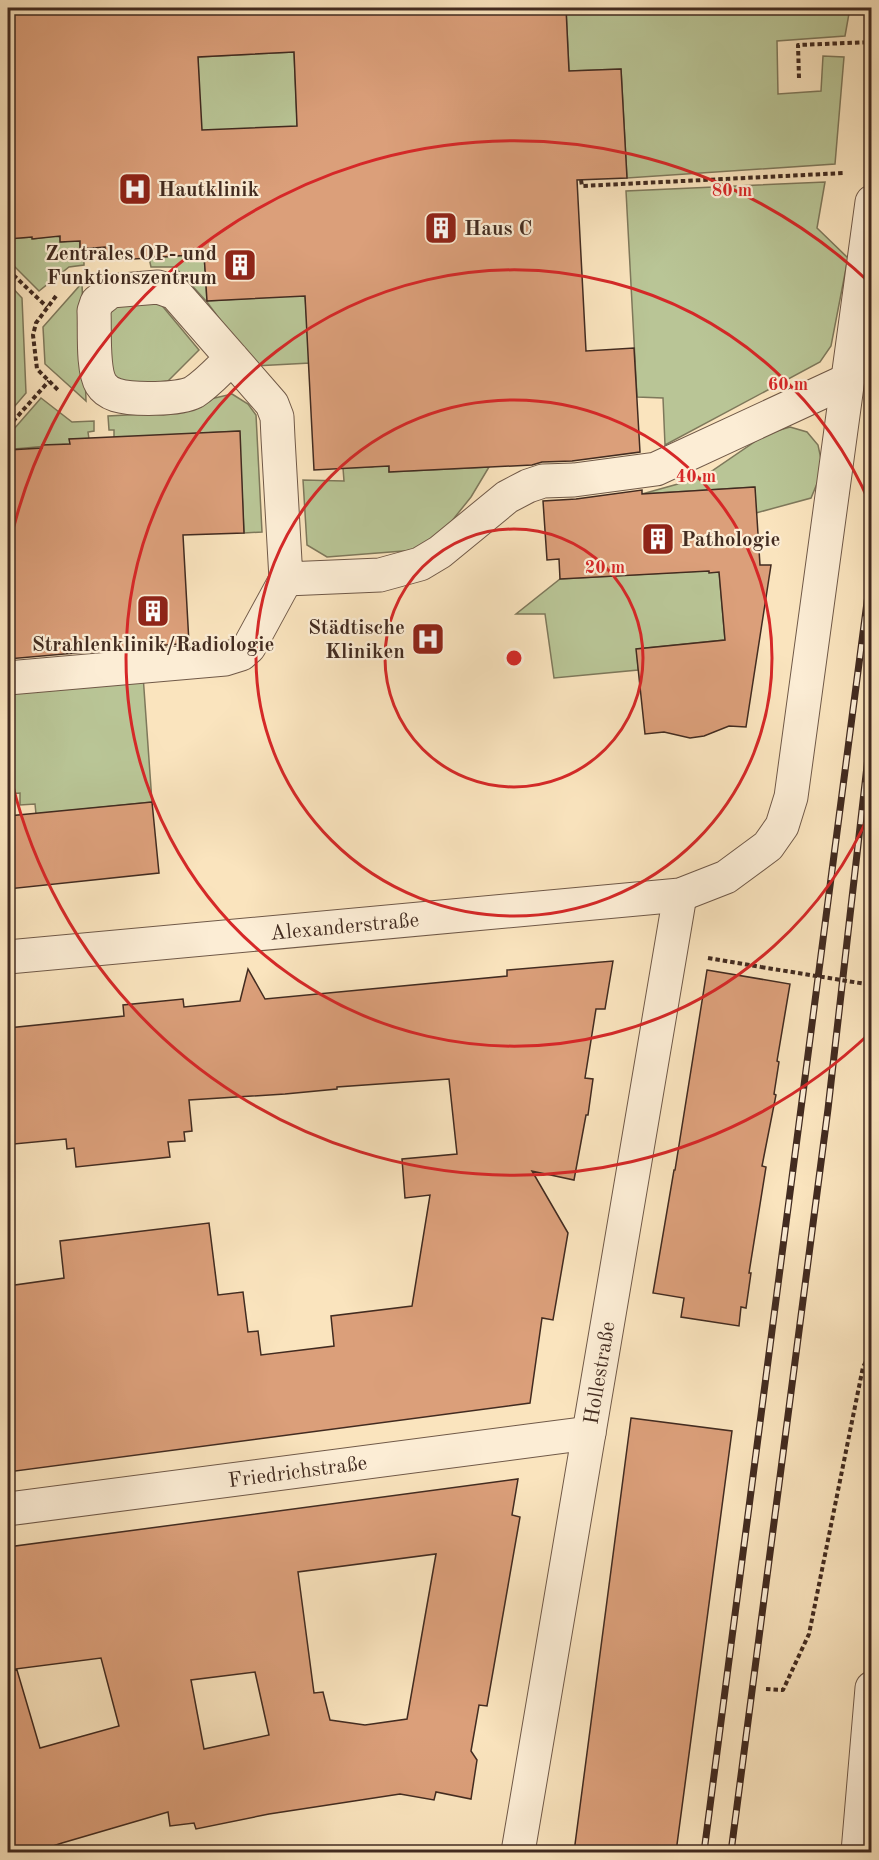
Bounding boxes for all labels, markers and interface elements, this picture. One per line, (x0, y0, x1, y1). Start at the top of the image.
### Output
hospital icon: Hautklinik (117, 171, 153, 207)
place label: Hautklinik (158, 180, 260, 201)
text: 80 m (712, 182, 752, 200)
building icon: Haus C (423, 210, 459, 246)
place label: Haus C (464, 219, 532, 240)
place label: Zentrales OP- und Funktionszentrum (45, 244, 217, 289)
building icon: Zentrales OP- und Funktionszentrum (222, 247, 258, 283)
text: 60 m (768, 376, 808, 394)
text: 40 m (676, 468, 716, 486)
building icon: Pathologie (640, 521, 676, 557)
place label: Pathologie (681, 530, 780, 551)
text: 20 m (585, 559, 625, 577)
building icon: Strahlenklinik/Radiologie (135, 593, 171, 629)
place label: Städtische Kliniken (308, 618, 405, 663)
hospital icon: Städtische Kliniken (410, 621, 446, 657)
place label: Strahlenklinik/Radiologie (32, 635, 274, 656)
centre of rings (504, 648, 524, 668)
street label: Alexanderstraße (269, 910, 420, 945)
street label: Hollestraße (582, 1320, 620, 1426)
street label: Friedrichstraße (227, 1453, 369, 1492)

